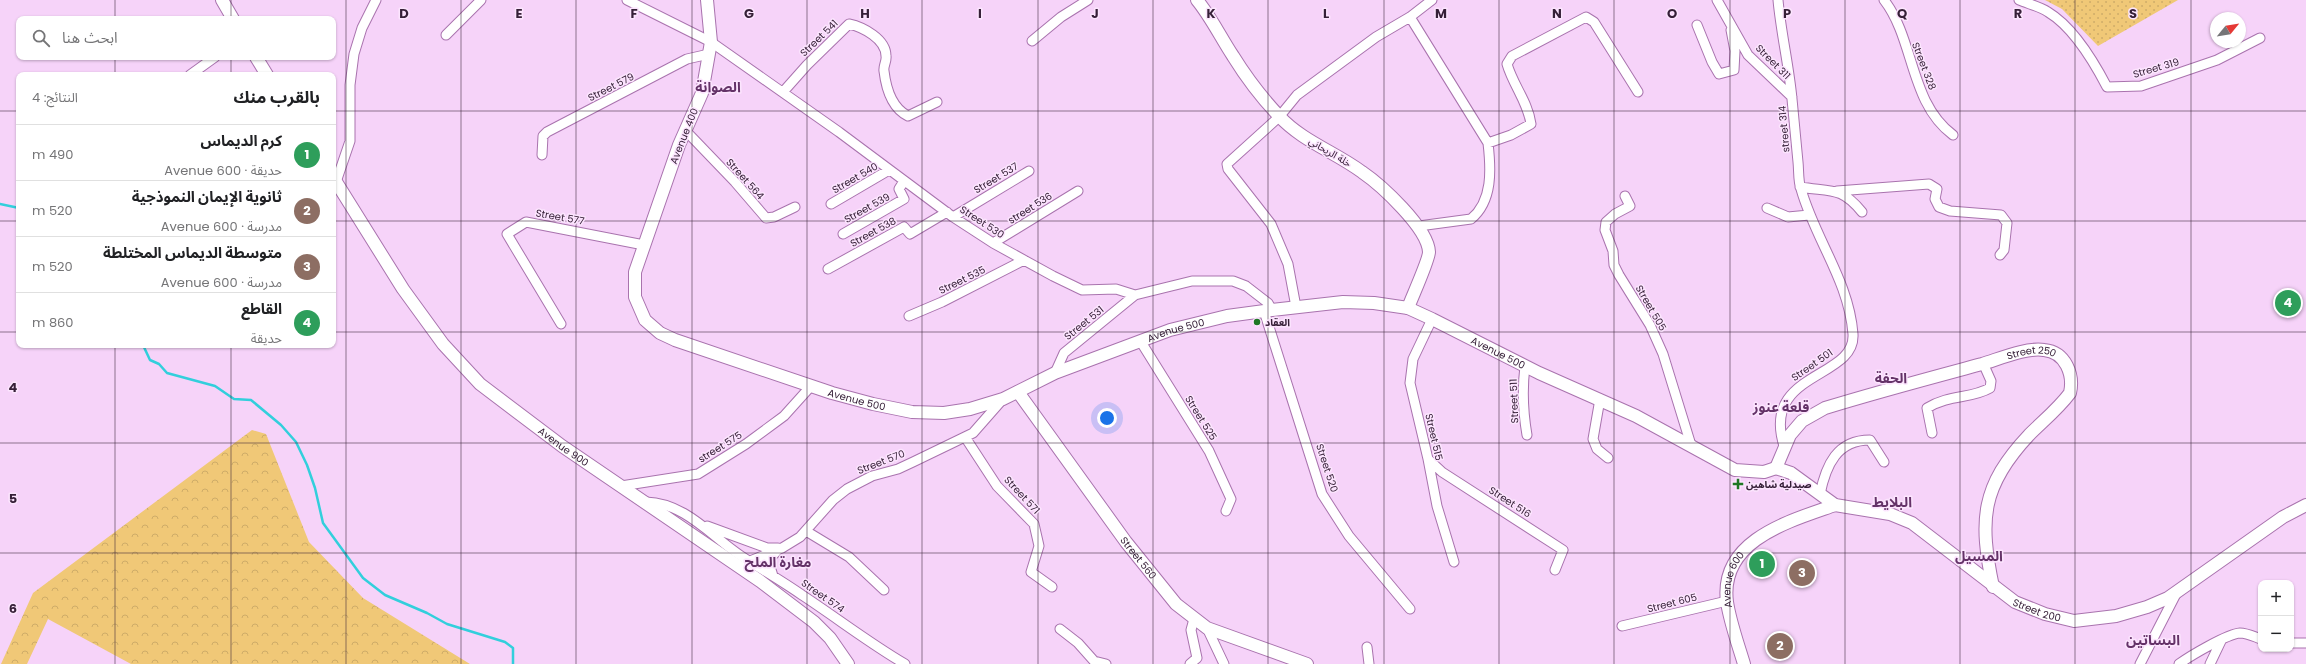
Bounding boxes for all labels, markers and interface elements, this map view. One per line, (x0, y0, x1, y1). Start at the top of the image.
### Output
text: D (399, 4, 409, 23)
text: E (515, 4, 523, 23)
text: F (630, 4, 638, 23)
text: G (744, 4, 754, 23)
text: H (860, 4, 870, 23)
text: I (978, 4, 982, 23)
text: J (1091, 4, 1099, 23)
text: K (1206, 4, 1216, 23)
text: L (1323, 4, 1329, 23)
text: M (1435, 4, 1447, 23)
text: N (1552, 4, 1562, 23)
text: O (1667, 4, 1677, 23)
text: P (1783, 4, 1791, 23)
text: Q (1897, 4, 1907, 23)
text: R (2014, 4, 2022, 23)
text: S (2129, 4, 2137, 23)
north arrow (2210, 12, 2246, 48)
search box (16, 16, 336, 60)
street label: Street 541 (797, 16, 841, 60)
icon: search (30, 27, 52, 49)
text: ابحث هنا (62, 27, 118, 48)
street label: Street 328 (1908, 40, 1940, 92)
street label: Street 311 (1752, 41, 1794, 83)
street label: Street 319 (2131, 54, 2181, 82)
street label: Street 579 (585, 69, 637, 105)
district label: الصوانة (695, 77, 741, 97)
text: بالقرب منك (234, 85, 320, 109)
text: النتائج: 4 (32, 88, 78, 107)
street label: street 314 (1774, 105, 1794, 153)
street label: Avenue 400 (666, 106, 702, 166)
text: كرم الديماس (200, 130, 282, 151)
street label: خلة الريحاني (1306, 133, 1354, 171)
text: 490 m (32, 145, 73, 164)
text: 1 (305, 145, 309, 164)
street label: Street 564 (722, 155, 768, 203)
street label: Street 540 (829, 159, 881, 197)
street label: Street 537 (971, 159, 1022, 197)
text: حديقة · Avenue 600 (164, 161, 282, 180)
text: ثانوية الإيمان النموذجية (132, 186, 282, 207)
street label: street 536 (1005, 188, 1055, 228)
street label: Street 539 (841, 189, 893, 227)
text: 520 m (32, 201, 73, 220)
text: 2 (303, 201, 311, 220)
street label: Street 530 (957, 202, 1007, 242)
street label: Street 577 (534, 205, 586, 229)
street label: Street 538 (847, 213, 899, 251)
text: مدرسة · Avenue 600 (161, 217, 282, 236)
text: متوسطة الديماس المختلطة (103, 242, 282, 263)
text: 520 m (32, 257, 73, 276)
text: 3 (303, 257, 311, 276)
street label: Street 535 (936, 262, 988, 298)
text: مدرسة · Avenue 600 (161, 273, 282, 292)
street label: Street 505 (1632, 282, 1670, 334)
pin: 4 (2275, 288, 2301, 318)
text: القاطع (241, 298, 282, 319)
street label: Street 531 (1061, 302, 1107, 344)
text: 860 m (32, 313, 74, 332)
text: 4 (303, 313, 311, 332)
street label: Avenue 500 (1145, 314, 1206, 345)
place label: العقاد (1265, 315, 1290, 330)
marker: العقاد (1252, 317, 1262, 327)
text: حديقة (251, 329, 282, 348)
street label: Avenue 500 (1469, 332, 1528, 372)
street label: Street 250 (2005, 342, 2059, 363)
street label: Street 501 (1788, 345, 1836, 385)
district label: الحفة (1875, 368, 1907, 388)
text: 4 (9, 378, 18, 397)
street label: Street 511 (1506, 378, 1522, 424)
street label: Avenue 500 (826, 385, 887, 414)
street label: Street 525 (1181, 393, 1221, 443)
district label: قلعة عنوز (1752, 397, 1809, 417)
your location (1097, 408, 1117, 428)
street label: Street 515 (1421, 412, 1447, 462)
street label: Avenue 900 (535, 423, 592, 470)
street label: street 575 (695, 428, 745, 466)
street label: Street 520 (1312, 442, 1342, 494)
street label: Street 570 (855, 446, 907, 478)
street label: Street 571 (1001, 473, 1043, 517)
place label: صيدلية شاهين (1746, 477, 1812, 492)
marker: صيدلية شاهين (1733, 479, 1743, 489)
street label: Street 516 (1486, 483, 1534, 521)
text: 5 (9, 489, 17, 508)
district label: البلايط (1872, 492, 1912, 512)
street label: Street 560 (1117, 533, 1160, 582)
district label: المسيل (1955, 546, 2003, 566)
street label: Avenue 600 (1719, 548, 1747, 609)
pin: 1 (1749, 549, 1775, 579)
district label: مغارة الملح (745, 552, 811, 572)
pin: 3 (1789, 558, 1815, 588)
street label: Street 574 (798, 576, 848, 616)
map controls (2258, 580, 2294, 652)
button: + (2258, 580, 2294, 616)
street label: Street 605 (1646, 590, 1698, 616)
street label: Street 200 (2011, 594, 2063, 625)
text: 6 (9, 599, 17, 618)
button: − (2258, 616, 2294, 652)
district label: البساتين (2126, 630, 2180, 650)
pin: 2 (1767, 631, 1793, 661)

